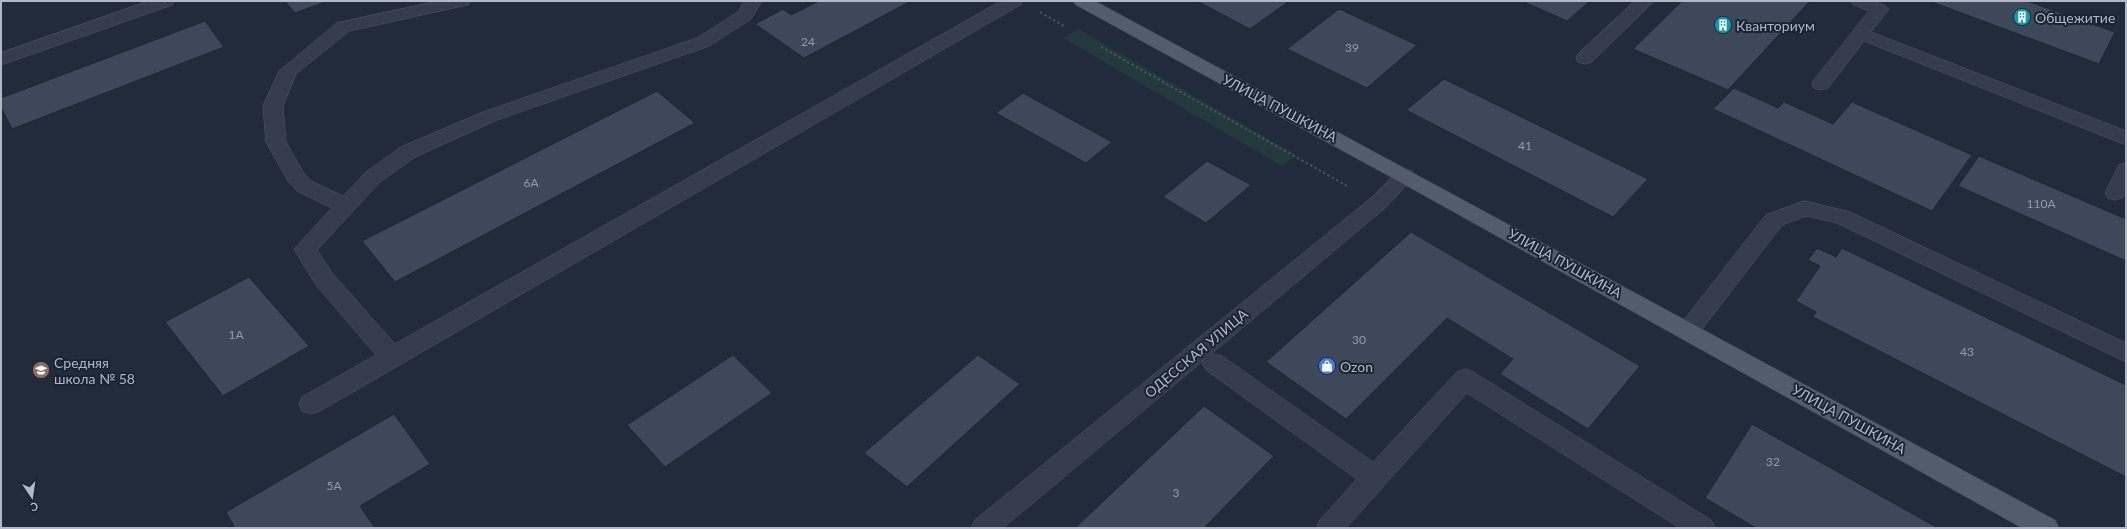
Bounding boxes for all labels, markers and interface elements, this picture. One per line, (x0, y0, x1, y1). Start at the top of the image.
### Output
building icon: Общежитие (2012, 7, 2032, 27)
place label: Общежитие (2035, 9, 2115, 26)
building icon: Кванториум (1713, 15, 1733, 35)
place label: Кванториум (1736, 17, 1815, 34)
house number: 24 (801, 34, 815, 49)
house number: 39 (1345, 40, 1359, 55)
street label: УЛИЦА ПУШКИНА (1220, 71, 1341, 146)
house number: 41 (1518, 138, 1532, 153)
house number: 6А (523, 175, 539, 190)
house number: 110А (2027, 196, 2056, 211)
street label: УЛИЦА ПУШКИНА (1505, 225, 1625, 302)
street label: ОДЕССКАЯ УЛИЦА (1141, 305, 1251, 401)
house number: 1А (228, 327, 244, 342)
house number: 30 (1352, 332, 1366, 347)
house number: 43 (1960, 344, 1974, 359)
place label: Средняя школа № 58 (54, 354, 135, 387)
shop icon: Ozon (1317, 356, 1337, 376)
place label: Ozon (1340, 358, 1373, 375)
school or university icon: Средняя школа № 58 (31, 360, 51, 380)
street label: УЛИЦА ПУШКИНА (1789, 381, 1909, 458)
house number: 32 (1766, 454, 1780, 469)
north arrow (12, 477, 52, 517)
house number: 5А (326, 478, 342, 493)
house number: 3 (1173, 485, 1180, 500)
text: С (29, 500, 39, 515)

